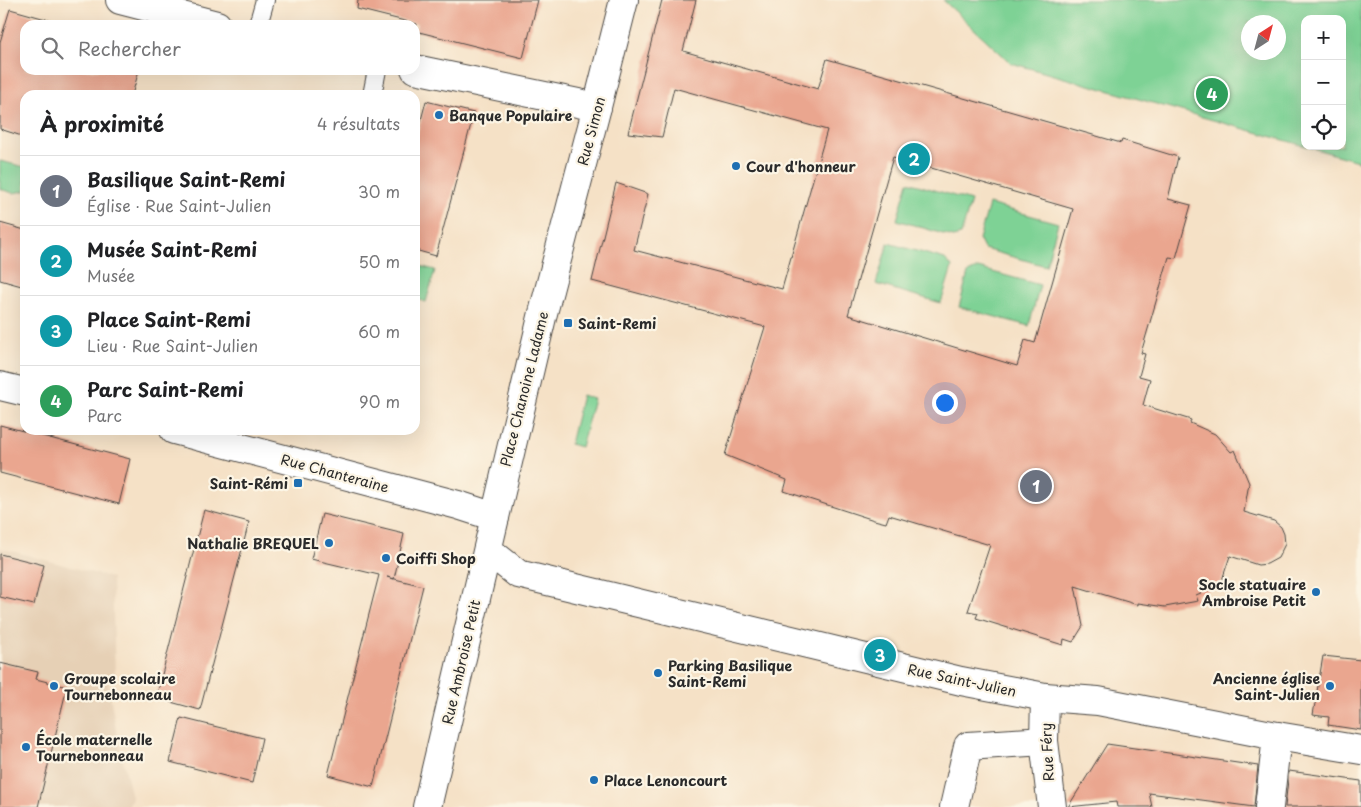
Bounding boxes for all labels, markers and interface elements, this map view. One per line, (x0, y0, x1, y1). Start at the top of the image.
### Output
north arrow (1241, 15, 1286, 60)
map controls (1301, 15, 1346, 150)
button: + (1301, 15, 1346, 60)
search box (20, 20, 420, 75)
icon: search (38, 34, 66, 62)
text: Rechercher (78, 34, 181, 62)
button: − (1301, 60, 1346, 105)
pin: 4 (1196, 75, 1228, 113)
street label: Rue Simon (572, 94, 610, 168)
place label: Banque Populaire (449, 105, 573, 126)
button: locate (1301, 105, 1346, 150)
text: À proximité (40, 107, 164, 139)
marker: Banque Populaire (433, 109, 445, 121)
text: 4 résultats (317, 111, 400, 135)
pin: 2 (898, 140, 930, 178)
place label: Cour d'honneur (746, 156, 856, 177)
marker: Cour d'honneur (730, 160, 742, 172)
text: Basilique Saint-Remi (87, 165, 285, 193)
text: 1 (52, 179, 60, 203)
text: 30 m (358, 179, 400, 203)
text: Église · Rue Saint-Julien (87, 193, 271, 217)
text: Musée Saint-Remi (87, 235, 257, 263)
text: 2 (50, 249, 62, 273)
text: 50 m (359, 249, 400, 273)
text: Musée (87, 263, 135, 287)
text: Place Saint-Remi (87, 305, 251, 333)
street label: Place Chanoine Ladame (495, 309, 553, 469)
place label: Saint-Remi (578, 313, 656, 334)
marker: Saint-Remi (562, 317, 574, 329)
text: 3 (51, 319, 61, 343)
text: 60 m (358, 319, 400, 343)
text: Lieu · Rue Saint-Julien (87, 333, 258, 357)
text: Parc Saint-Remi (87, 375, 244, 403)
text: 4 (51, 389, 61, 413)
text: 90 m (359, 389, 400, 413)
your location (932, 390, 958, 416)
text: Parc (87, 403, 122, 427)
street label: Rue Chanteraine (279, 448, 392, 498)
pin: 1 (1020, 467, 1052, 505)
place label: Saint-Rémi (210, 473, 288, 494)
marker: Saint-Rémi (292, 477, 304, 489)
place label: Nathalie BREQUEL (187, 533, 319, 554)
marker: Nathalie BREQUEL (323, 537, 335, 549)
place label: Coiffi Shop (396, 548, 476, 569)
marker: Coiffi Shop (380, 552, 392, 564)
place label: Socle statuaire Ambroise Petit (1199, 574, 1306, 611)
marker: Socle statuaire Ambroise Petit (1310, 586, 1322, 598)
street label: Rue Ambroise Petit (436, 597, 486, 726)
pin: 3 (864, 636, 896, 674)
place label: Parking Basilique Saint-Remi (668, 655, 793, 692)
street label: Rue Saint-Julien (906, 658, 1018, 702)
marker: Parking Basilique Saint-Remi (652, 667, 664, 679)
place label: Groupe scolaire Tournebonneau (64, 668, 176, 705)
place label: Ancienne église Saint-Julien (1213, 668, 1320, 705)
marker: Groupe scolaire Tournebonneau (48, 680, 60, 692)
marker: Ancienne église Saint-Julien (1324, 680, 1336, 692)
street label: Rue Féry (1035, 722, 1059, 782)
place label: École maternelle Tournebonneau (36, 729, 153, 766)
marker: École maternelle Tournebonneau (20, 741, 32, 753)
place label: Place Lenoncourt (604, 770, 728, 791)
marker: Place Lenoncourt (588, 774, 600, 786)

